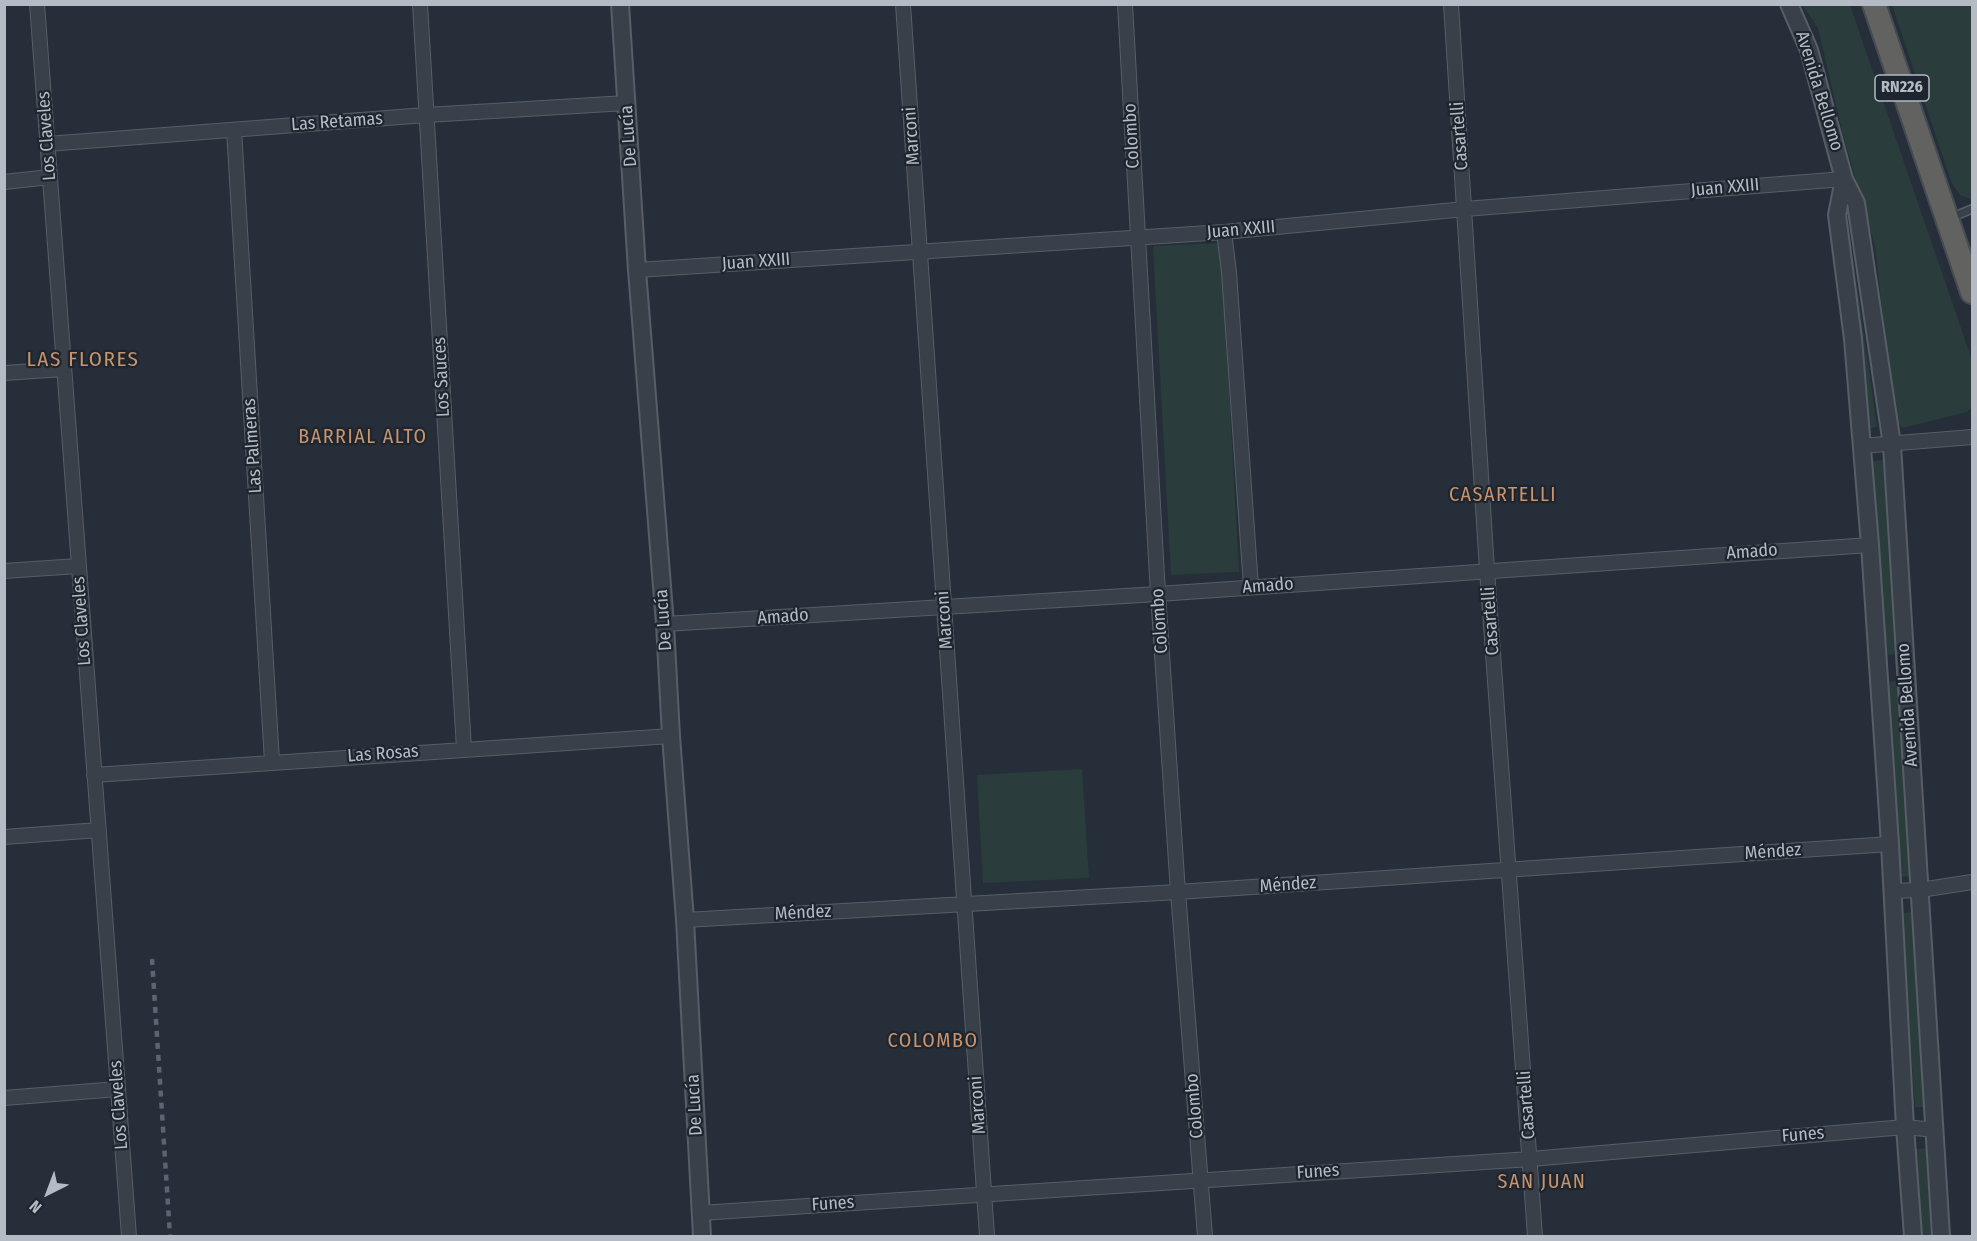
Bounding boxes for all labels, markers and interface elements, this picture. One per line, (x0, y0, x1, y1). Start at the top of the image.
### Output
street label: Avenida Bellomo (1791, 29, 1847, 153)
road number: RN226 (1875, 75, 1929, 101)
street label: Los Claveles (33, 91, 61, 181)
street label: Casartelli (1447, 101, 1473, 171)
street label: Colombo (1120, 103, 1144, 169)
street label: De Lucía (616, 104, 642, 168)
street label: Marconi (899, 106, 925, 166)
street label: Las Retamas (291, 108, 383, 136)
street label: Juan XXIII (1690, 174, 1760, 202)
street label: Juan XXIII (1206, 216, 1276, 244)
street label: Juan XXIII (721, 249, 791, 275)
street label: Los Sauces (429, 336, 455, 418)
district label: LAS FLORES (27, 347, 139, 373)
street label: Las Palmeras (239, 398, 267, 494)
district label: BARRIAL ALTO (298, 425, 428, 449)
district label: CASARTELLI (1449, 483, 1557, 507)
street label: Amado (1726, 539, 1778, 565)
street label: Amado (1242, 573, 1294, 599)
street label: Los Claveles (68, 576, 96, 666)
street label: Casartelli (1478, 586, 1504, 656)
street label: De Lucía (651, 588, 677, 652)
street label: Colombo (1147, 588, 1173, 654)
street label: Marconi (932, 590, 958, 650)
street label: Amado (757, 604, 809, 630)
street label: Avenida Bellomo (1893, 642, 1923, 768)
street label: Las Rosas (347, 741, 419, 767)
street label: Méndez (1744, 839, 1802, 865)
street label: Méndez (1259, 872, 1317, 898)
street label: Méndez (774, 901, 832, 925)
district label: COLOMBO (888, 1029, 978, 1053)
street label: Los Claveles (105, 1060, 133, 1150)
street label: Casartelli (1514, 1070, 1540, 1140)
street label: Colombo (1181, 1073, 1209, 1139)
street label: De Lucía (683, 1074, 707, 1136)
street label: Marconi (965, 1075, 991, 1135)
street label: Funes (1781, 1122, 1825, 1148)
street label: Funes (1296, 1160, 1340, 1184)
north arrow (18, 1163, 78, 1223)
district label: SAN JUAN (1498, 1170, 1586, 1194)
street label: Funes (811, 1192, 855, 1216)
text: N (26, 1196, 46, 1217)

